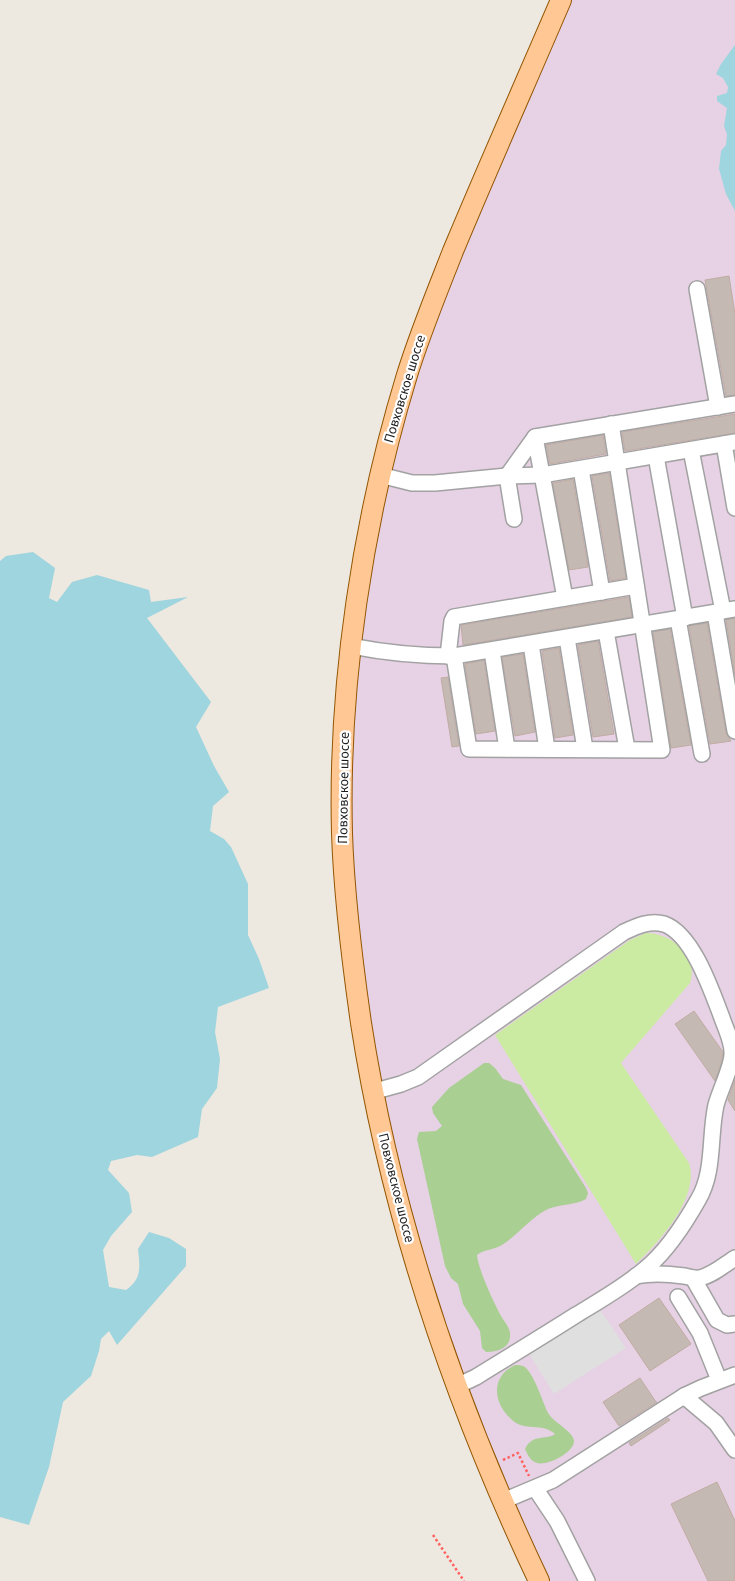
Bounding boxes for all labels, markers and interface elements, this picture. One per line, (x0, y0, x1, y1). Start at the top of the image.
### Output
street label: Повховское шоссе (379, 332, 431, 445)
street label: Повховское шоссе (333, 732, 355, 844)
street label: Повховское шоссе (373, 1131, 419, 1245)

